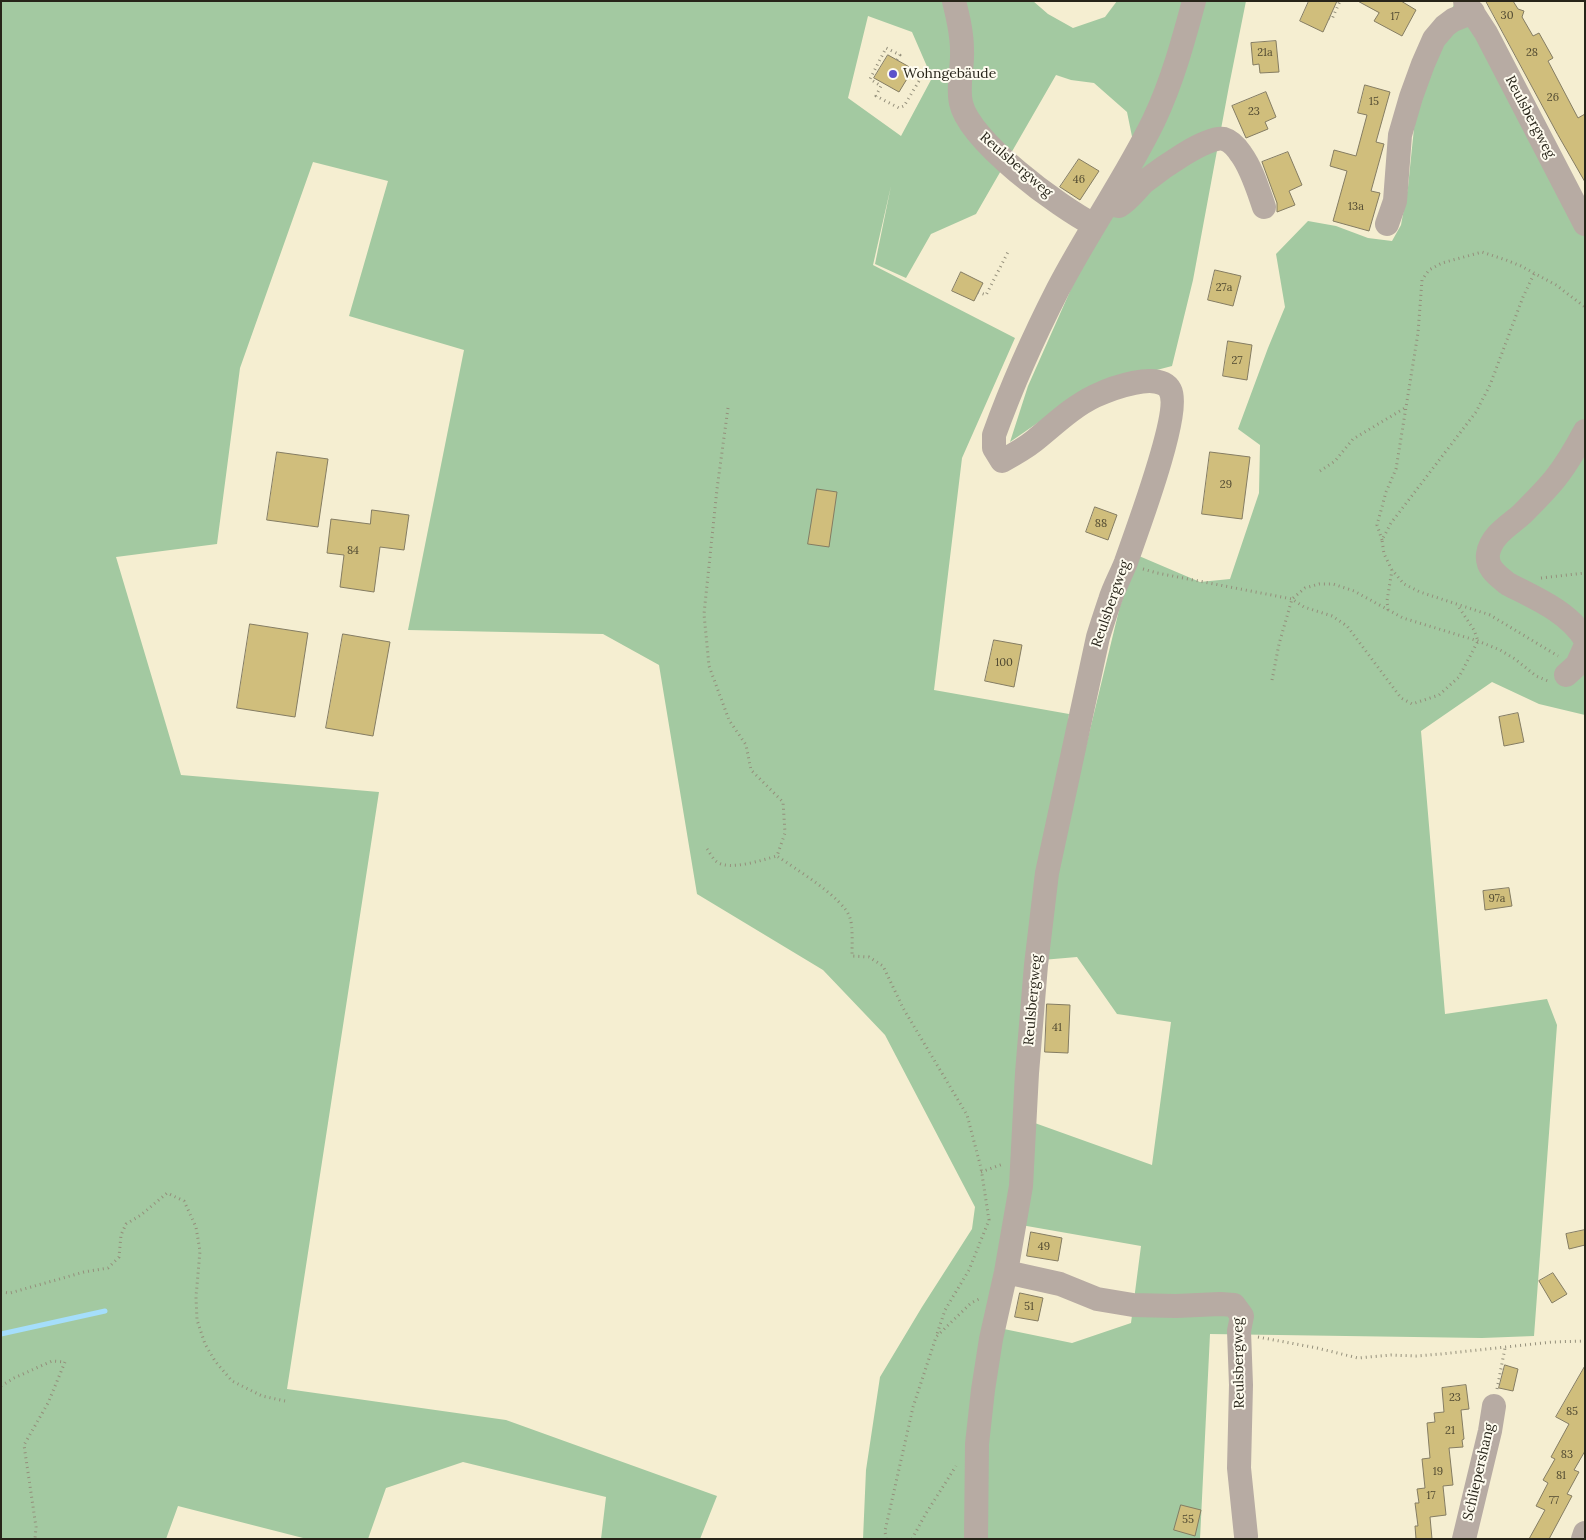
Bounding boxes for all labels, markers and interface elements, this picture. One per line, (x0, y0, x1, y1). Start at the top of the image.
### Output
house number: 30 (1501, 9, 1513, 23)
house number: 17 (1390, 10, 1400, 24)
house number: 21a (1257, 46, 1273, 60)
house number: 28 (1526, 46, 1538, 60)
place label: Wohngebäude (903, 66, 996, 82)
marker: Wohngebäude (887, 68, 899, 80)
street label: Reulsbergweg (1501, 73, 1559, 161)
house number: 26 (1547, 91, 1559, 105)
house number: 15 (1369, 95, 1379, 109)
house number: 23 (1248, 105, 1260, 119)
street label: Reulsbergweg (976, 129, 1056, 201)
house number: 46 (1073, 173, 1085, 187)
house number: 13a (1348, 200, 1364, 214)
house number: 27a (1216, 281, 1232, 295)
house number: 27 (1232, 354, 1242, 368)
house number: 29 (1220, 478, 1232, 492)
house number: 88 (1095, 517, 1107, 531)
house number: 84 (347, 544, 359, 558)
street label: Reulsbergweg (1088, 558, 1134, 650)
house number: 100 (995, 656, 1013, 670)
house number: 97a (1489, 892, 1505, 906)
street label: Reulsbergweg (1021, 954, 1045, 1046)
house number: 41 (1052, 1021, 1062, 1035)
house number: 49 (1038, 1240, 1050, 1254)
house number: 51 (1024, 1300, 1034, 1314)
street label: Reulsbergweg (1230, 1317, 1248, 1409)
house number: 23 (1449, 1391, 1461, 1405)
house number: 85 (1566, 1405, 1578, 1419)
street label: Schliepershang (1460, 1422, 1498, 1522)
house number: 21 (1445, 1424, 1455, 1438)
house number: 83 (1561, 1448, 1573, 1462)
house number: 19 (1433, 1465, 1443, 1479)
house number: 81 (1556, 1469, 1566, 1483)
house number: 17 (1426, 1489, 1436, 1503)
house number: 77 (1549, 1494, 1559, 1508)
house number: 55 (1182, 1513, 1194, 1527)

